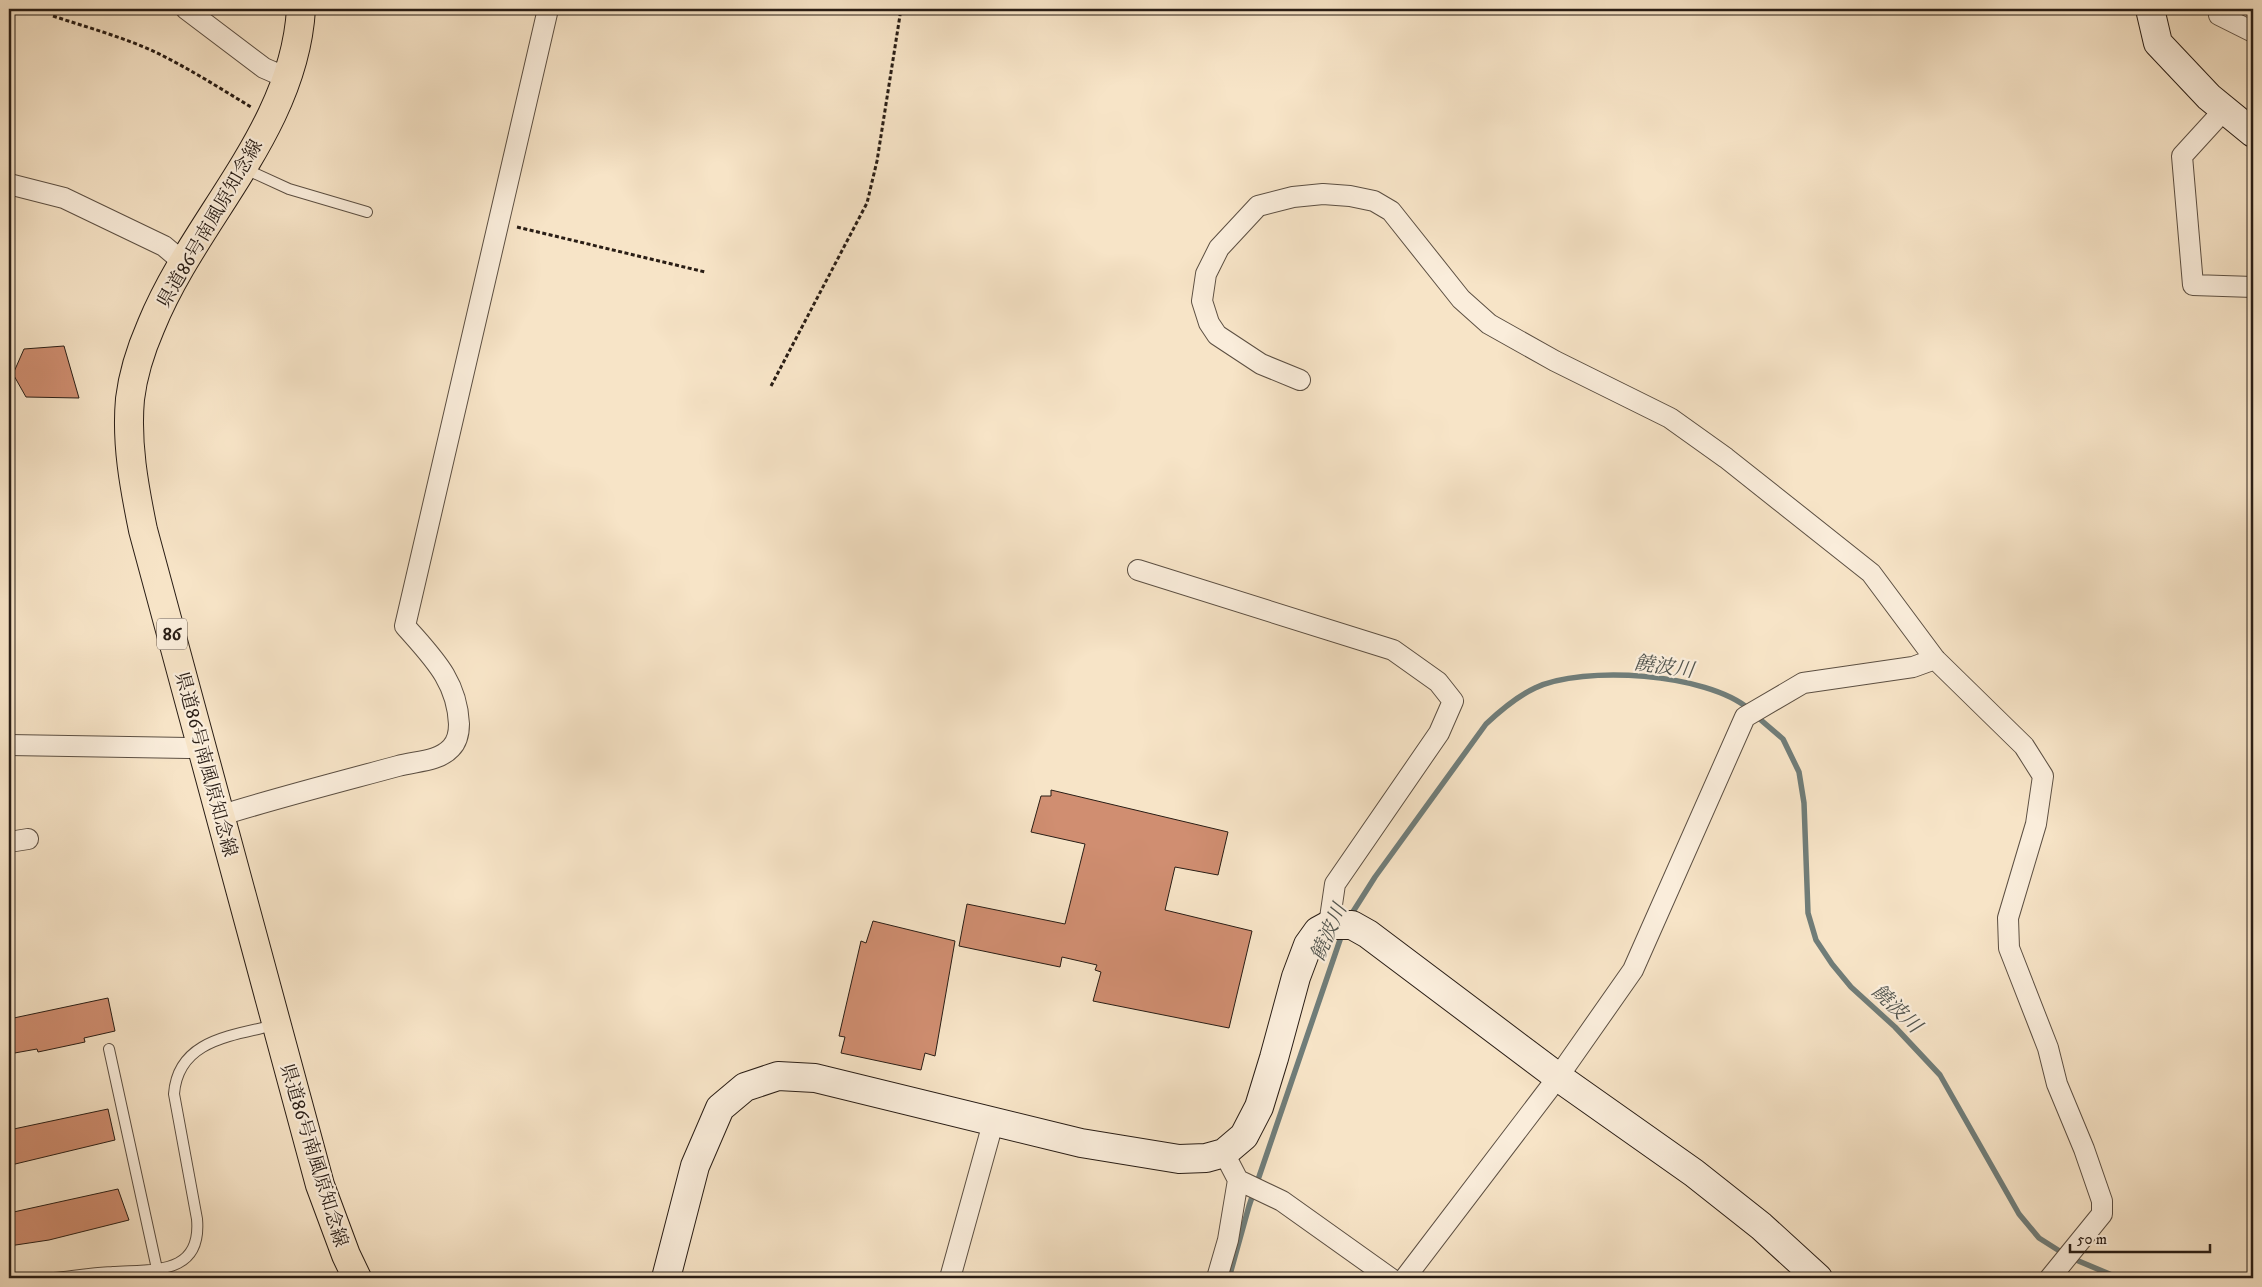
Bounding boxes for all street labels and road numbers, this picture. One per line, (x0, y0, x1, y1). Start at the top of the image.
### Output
street label: 県道86号南風原知念線 (153, 136, 268, 312)
road number: 86 (157, 618, 187, 650)
street label: 県道86号南風原知念線 (170, 669, 241, 859)
street label: 県道86号南風原知念線 (275, 1061, 352, 1250)

